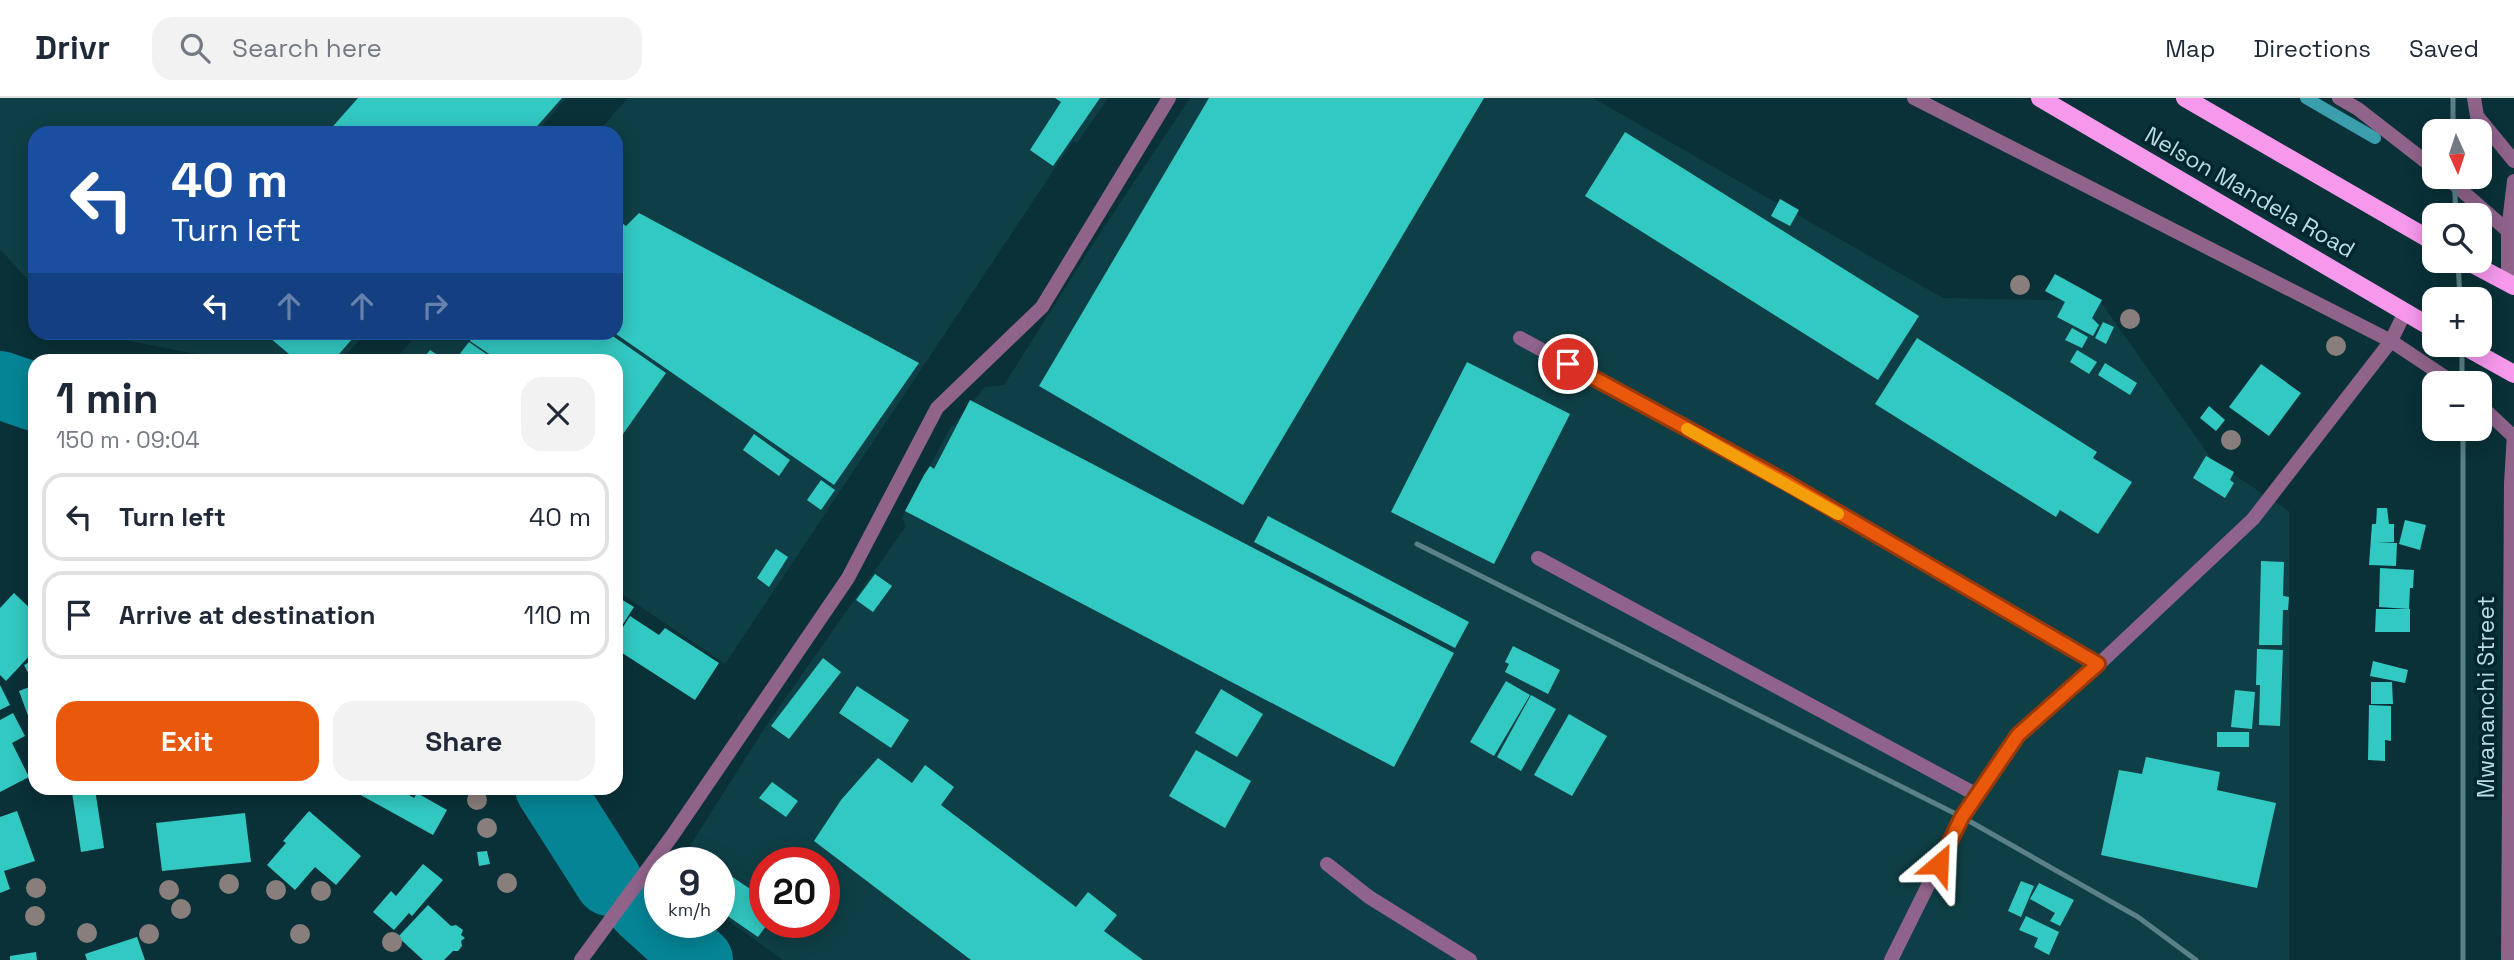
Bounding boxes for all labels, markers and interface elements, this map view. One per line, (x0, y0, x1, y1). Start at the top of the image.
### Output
search box (152, 17, 642, 80)
text: Drivr (35, 27, 110, 69)
icon: search (176, 29, 214, 67)
text: Search here (232, 31, 382, 65)
text: Map (2165, 33, 2215, 64)
text: Directions (2253, 33, 2371, 64)
text: Saved (2409, 33, 2479, 64)
north arrow (2422, 119, 2492, 189)
map controls (2422, 119, 2492, 441)
street label: Nelson Mandela Road (2140, 120, 2360, 264)
text: 40 m (171, 149, 288, 211)
icon: left (56, 154, 147, 245)
button: search (2422, 203, 2492, 273)
text: Turn left (171, 210, 301, 250)
icon: left (197, 287, 235, 325)
icon: ahead (270, 287, 308, 325)
icon: ahead (343, 287, 381, 325)
icon: right (416, 287, 454, 325)
button: + (2422, 287, 2492, 357)
pin (1538, 334, 1598, 394)
icon: arrive (1549, 345, 1587, 383)
button: − (2422, 371, 2492, 441)
text: 1 min (56, 372, 159, 425)
button: close (521, 377, 595, 451)
text: 150 m · 09:04 (56, 425, 200, 455)
icon: left (60, 498, 98, 536)
text: Turn left (119, 500, 226, 534)
text: 40 m (529, 500, 591, 534)
icon: arrive (60, 596, 98, 634)
street label: Mwananchi Street (2471, 596, 2501, 798)
text: Arrive at destination (119, 598, 376, 632)
text: 110 m (524, 598, 591, 632)
button: Exit (56, 701, 319, 781)
button: Share (333, 701, 595, 781)
position arrow (1902, 827, 1976, 901)
speed limit sign: 20 (749, 847, 840, 938)
text: 9 (679, 861, 700, 905)
text: km/h (668, 898, 711, 921)

